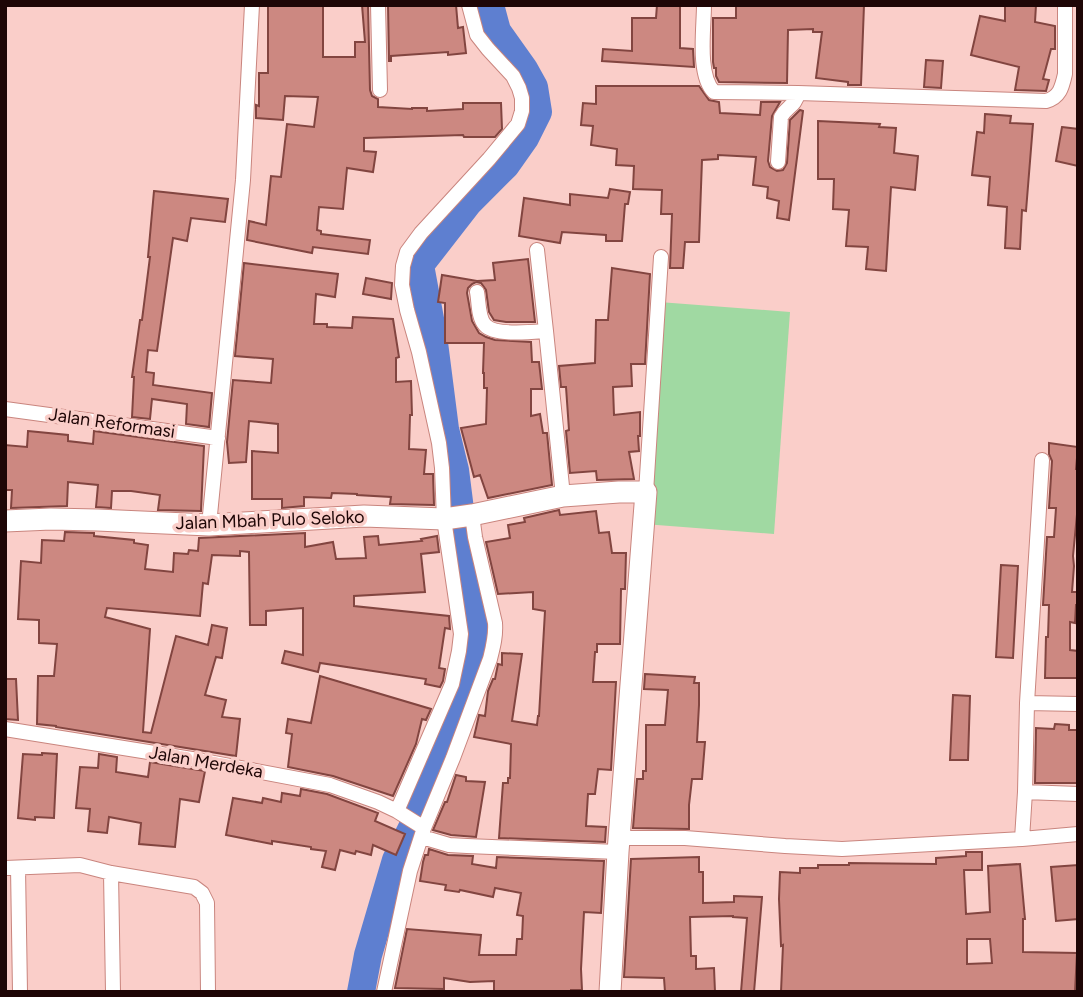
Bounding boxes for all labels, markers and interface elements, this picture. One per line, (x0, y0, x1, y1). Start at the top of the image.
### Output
street label: Jalan Reformasi (47, 403, 177, 443)
street label: Jalan Mbah Pulo Seloko (175, 506, 365, 534)
street label: Jalan Merdeka (147, 741, 265, 783)

